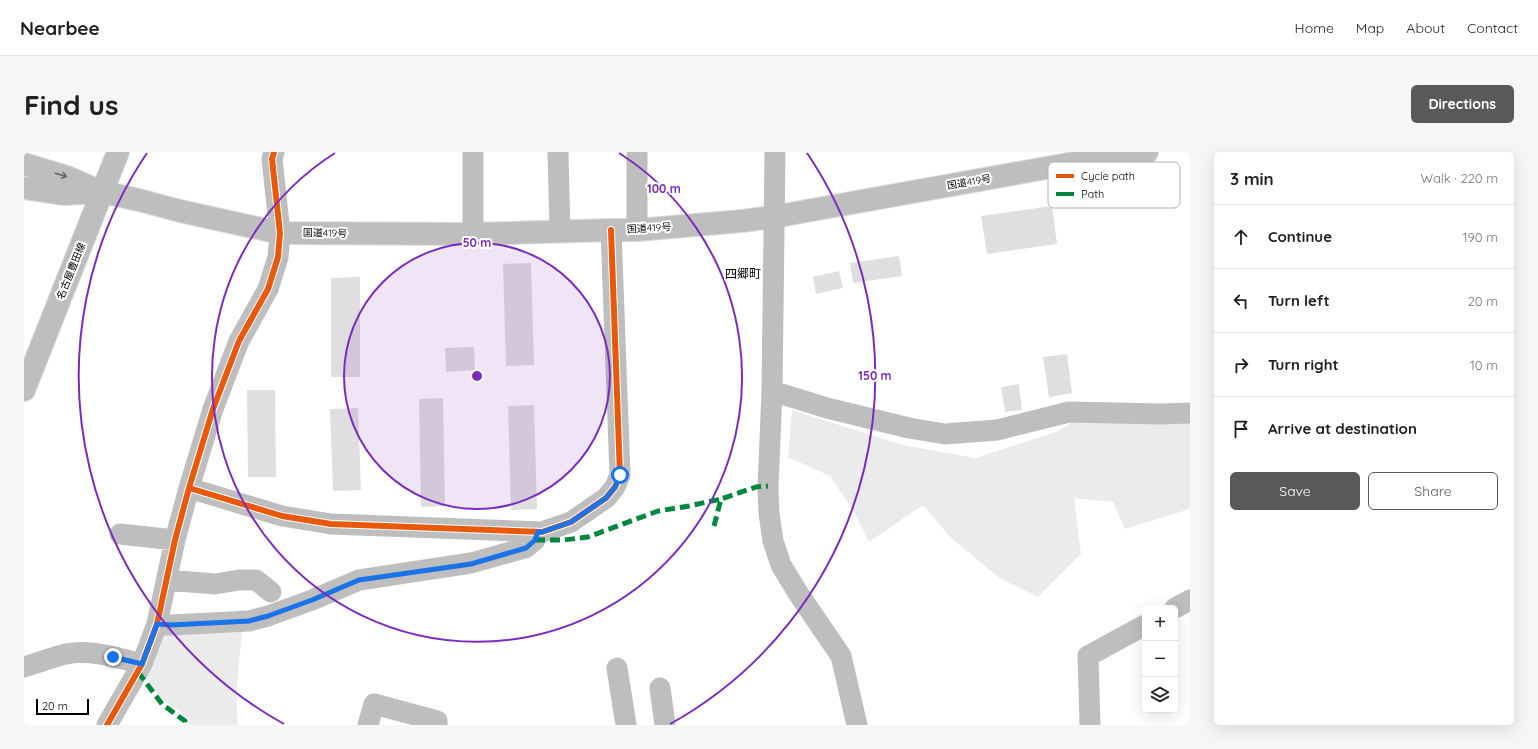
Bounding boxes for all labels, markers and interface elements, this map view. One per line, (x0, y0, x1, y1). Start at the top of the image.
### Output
text: Nearbee (20, 16, 100, 40)
text: Home (1295, 19, 1334, 37)
text: Map (1356, 19, 1384, 37)
text: About (1406, 19, 1445, 37)
text: Contact (1467, 19, 1518, 37)
button: Directions (1411, 85, 1514, 123)
text: Find us (24, 87, 118, 122)
legend (1048, 162, 1180, 208)
text: 3 min (1230, 168, 1274, 189)
text: Cycle path (1081, 169, 1135, 183)
text: Walk · 220 m (1421, 170, 1498, 186)
one-way arrow (55, 172, 68, 179)
street label: 国道419号 (946, 172, 992, 192)
text: 100 m (647, 181, 681, 196)
text: Path (1081, 187, 1104, 201)
street label: 国道419号 (626, 220, 672, 236)
street label: 国道419号 (303, 226, 347, 240)
icon: ahead (1230, 226, 1252, 248)
text: Continue (1268, 227, 1332, 246)
text: 190 m (1463, 229, 1498, 245)
text: 50 m (463, 235, 491, 250)
street label: 名古屋豊田線 (54, 241, 88, 301)
district label: 四郷町 (725, 266, 761, 281)
icon: left (1230, 290, 1252, 312)
text: Turn left (1268, 291, 1330, 310)
text: 20 m (1468, 293, 1498, 309)
icon: right (1230, 354, 1252, 376)
text: Turn right (1268, 355, 1339, 374)
text: 10 m (1470, 357, 1498, 373)
text: 150 m (858, 368, 892, 383)
centre of rings (470, 369, 484, 383)
icon: arrive (1230, 418, 1252, 440)
text: Arrive at destination (1268, 419, 1417, 438)
route start (611, 466, 629, 484)
button: Save (1230, 472, 1360, 510)
button: Share (1368, 472, 1498, 510)
map controls (1142, 605, 1178, 713)
button: + (1142, 605, 1178, 641)
button: − (1142, 641, 1178, 677)
route end (104, 648, 122, 666)
button: layers (1142, 677, 1178, 713)
scale bar (36, 697, 89, 716)
text: 20 m (42, 699, 68, 713)

